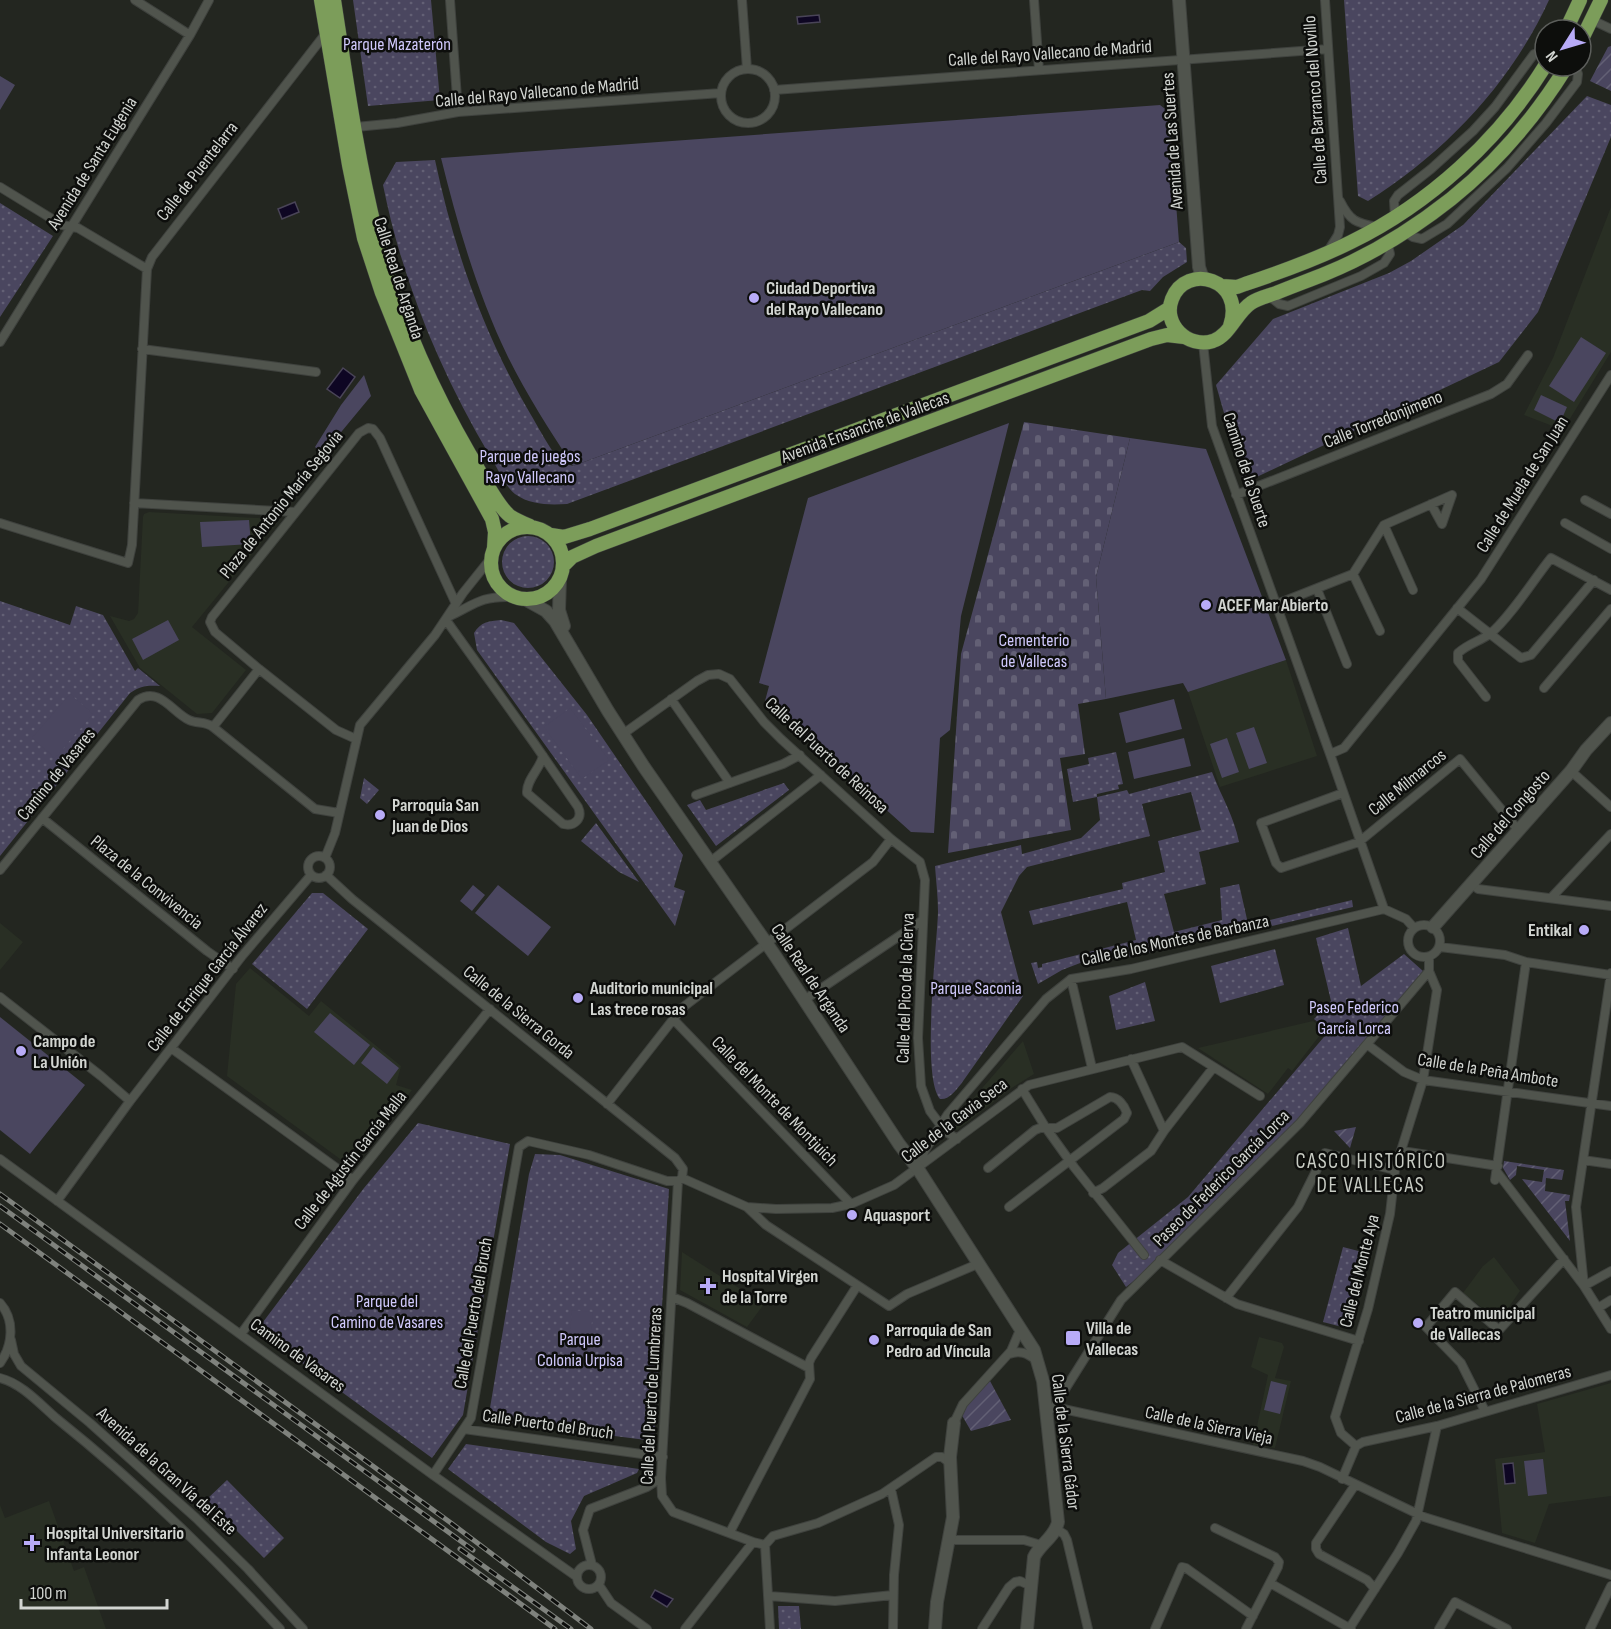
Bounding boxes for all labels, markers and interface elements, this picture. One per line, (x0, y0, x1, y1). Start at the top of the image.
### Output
street label: Calle de Barranco del Novillo (1299, 15, 1332, 185)
north arrow (1533, 18, 1593, 78)
park label: Parque Mazaterón (343, 34, 451, 55)
street label: Calle del Rayo Vallecano de Madrid (947, 36, 1153, 71)
text: N (1542, 47, 1562, 65)
street label: Avenida de Las Suertes (1157, 72, 1188, 211)
street label: Calle del Rayo Vallecano de Madrid (434, 73, 640, 112)
street label: Avenida de Santa Eugenia (43, 93, 142, 234)
street label: Calle de Puentelarra (152, 118, 243, 225)
street label: Calle Real de Arganda (369, 215, 428, 342)
place label: Ciudad Deportiva del Rayo Vallecano (766, 278, 883, 320)
marker: Ciudad Deportiva del Rayo Vallecano (747, 291, 761, 305)
street label: Calle Torredonjimeno (1321, 386, 1446, 453)
street label: Avenida Ensanche de Vallecas (777, 387, 952, 468)
street label: Camino de la Suerte (1218, 410, 1275, 530)
street label: Calle de Muela de San Juan (1472, 412, 1573, 556)
street label: Plaza de Antonio María Segovia (215, 426, 348, 583)
park label: Parque de juegos Rayo Vallecano (480, 446, 580, 488)
place label: ACEF Mar Abierto (1217, 595, 1328, 616)
marker: ACEF Mar Abierto (1199, 598, 1213, 612)
park label: Cementerio de Vallecas (999, 630, 1070, 672)
street label: Calle del Puerto de Reinosa (761, 693, 893, 818)
street label: Camino de Vasares (13, 724, 100, 825)
street label: Calle Milmarcos (1364, 745, 1450, 820)
street label: Calle del Congosto (1466, 766, 1555, 863)
place label: Parroquia San Juan de Dios (391, 795, 479, 837)
marker: Parroquia San Juan de Dios (373, 808, 387, 822)
street label: Plaza de la Convivencia (86, 831, 207, 934)
street label: Calle de Enrique García Álvarez (143, 898, 272, 1056)
street label: Calle de los Montes de Barbanza (1079, 910, 1271, 971)
street label: Calle del Pico de la Cierva (892, 912, 919, 1064)
street label: Calle Real de Arganda (766, 920, 855, 1037)
place label: Entikal (1528, 920, 1572, 941)
marker: Entikal (1577, 923, 1591, 937)
street label: Calle de la Sierra Gorda (459, 961, 579, 1064)
place label: Auditorio municipal Las trece rosas (589, 978, 713, 1020)
park label: Parque Saconia (930, 978, 1022, 999)
marker: Auditorio municipal Las trece rosas (571, 991, 585, 1005)
park label: Paseo Federico García Lorca (1309, 997, 1399, 1039)
place label: Campo de La Unión (33, 1031, 95, 1073)
street label: Calle del Monte de Montjuich (707, 1032, 842, 1171)
marker: Campo de La Unión (14, 1044, 28, 1058)
street label: Calle de la Peña Ambote (1416, 1049, 1560, 1092)
street label: Calle de la Gavia Seca (897, 1074, 1012, 1167)
street label: Calle de Agustín García Malla (290, 1087, 411, 1234)
street label: Paseo de Federico García Lorca (1149, 1106, 1294, 1251)
district label: CASCO HISTÓRICO DE VALLECAS (1295, 1149, 1447, 1198)
place label: Aquasport (863, 1205, 930, 1226)
marker: Aquasport (845, 1208, 859, 1222)
street label: Calle del Monte Aya (1335, 1212, 1384, 1330)
street label: Calle del Puerto del Bruch (450, 1236, 497, 1390)
place label: Hospital Virgen de la Torre (722, 1266, 818, 1308)
marker: Hospital Virgen de la Torre (699, 1277, 717, 1295)
park label: Parque del Camino de Vasares (331, 1291, 443, 1333)
place label: Teatro municipal de Vallecas (1430, 1303, 1535, 1345)
street label: Calle del Puerto de Lumbreras (636, 1307, 667, 1485)
street label: Camino de Vasares (246, 1314, 349, 1397)
marker: Teatro municipal de Vallecas (1411, 1316, 1425, 1330)
place label: Villa de Vallecas (1086, 1318, 1138, 1360)
place label: Parroquia de San Pedro ad Víncula (886, 1320, 991, 1362)
park label: Parque Colonia Urpisa (537, 1329, 623, 1371)
marker: Villa de Vallecas (1064, 1329, 1082, 1347)
marker: Parroquia de San Pedro ad Víncula (867, 1333, 881, 1347)
street label: Calle de la Sierra de Palomeras (1393, 1361, 1573, 1428)
street label: Calle de la Sierra Gádor (1047, 1373, 1084, 1511)
street label: Avenida de la Gran Vía del Este (92, 1402, 241, 1540)
street label: Calle de la Sierra Vieja (1143, 1402, 1275, 1449)
street label: Calle Puerto del Bruch (481, 1405, 615, 1444)
place label: Hospital Universitario Infanta Leonor (46, 1523, 184, 1565)
marker: Hospital Universitario Infanta Leonor (23, 1534, 41, 1552)
scale bar (21, 1572, 166, 1610)
text: 100 m (30, 1583, 67, 1604)

